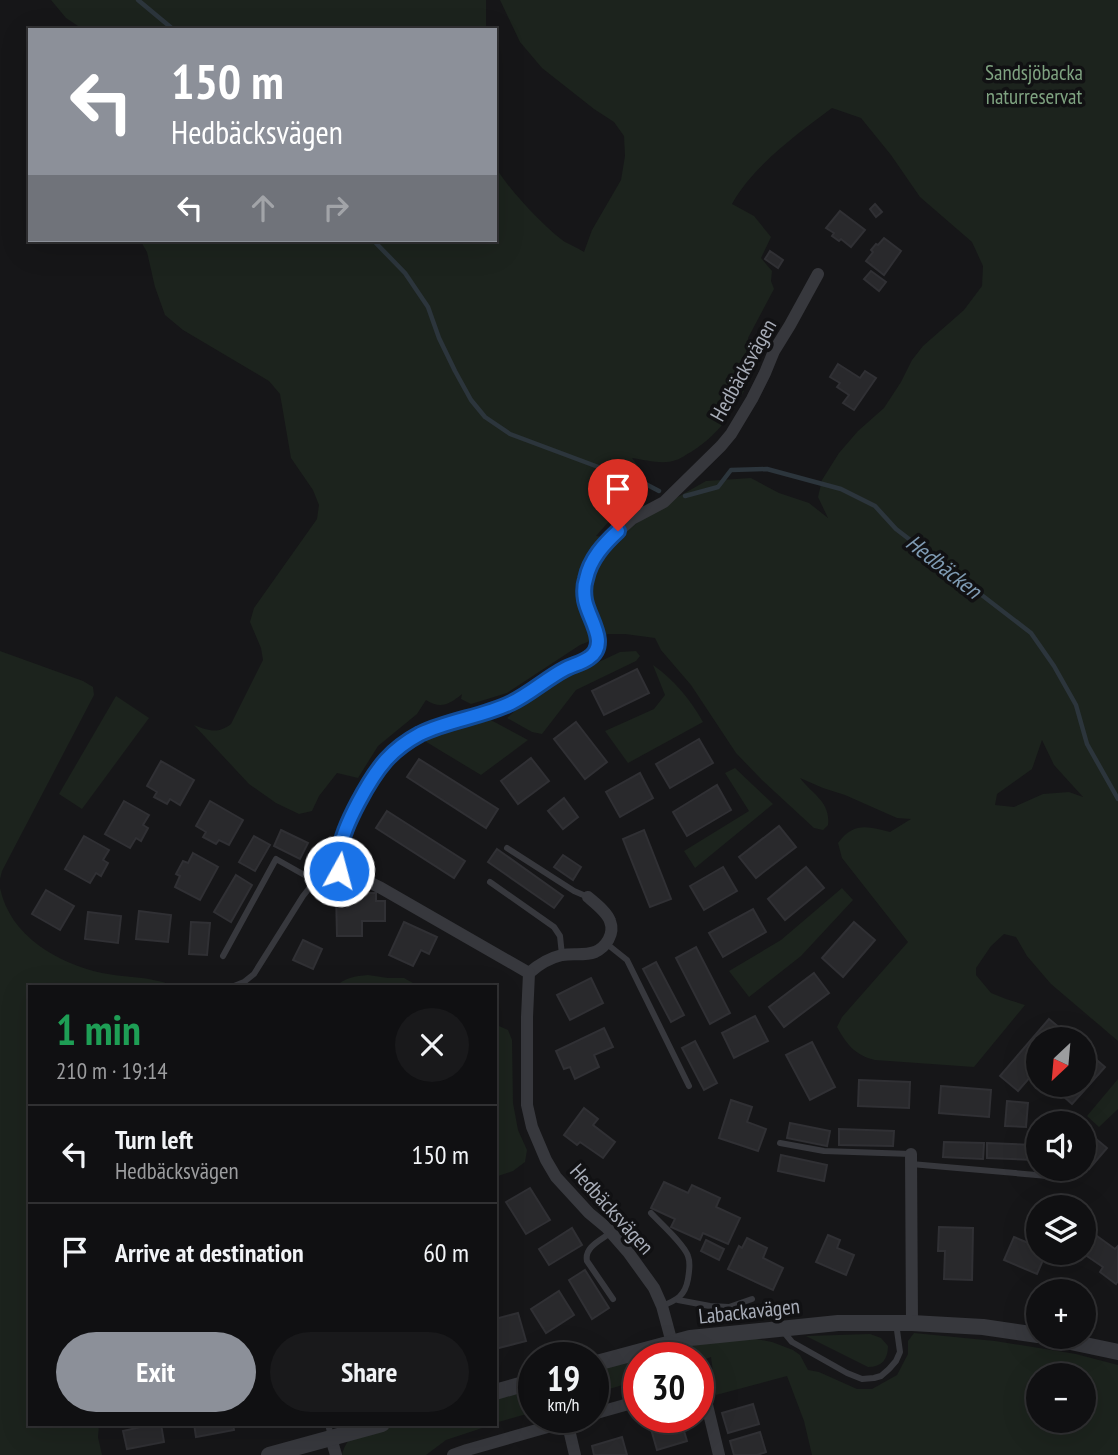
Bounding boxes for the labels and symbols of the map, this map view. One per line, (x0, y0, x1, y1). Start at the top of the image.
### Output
park label: Sandsjöbacka naturreservat (985, 59, 1083, 110)
street label: Hedbäcksvägen (704, 314, 782, 426)
pin (588, 459, 648, 531)
water label: Hedbäcken (901, 528, 989, 606)
position arrow (302, 834, 376, 908)
north arrow (1026, 1027, 1096, 1097)
street label: Hedbäcksvägen (564, 1158, 660, 1260)
street label: Labackavägen (697, 1292, 801, 1330)
speed limit sign: 30 (623, 1342, 714, 1433)

